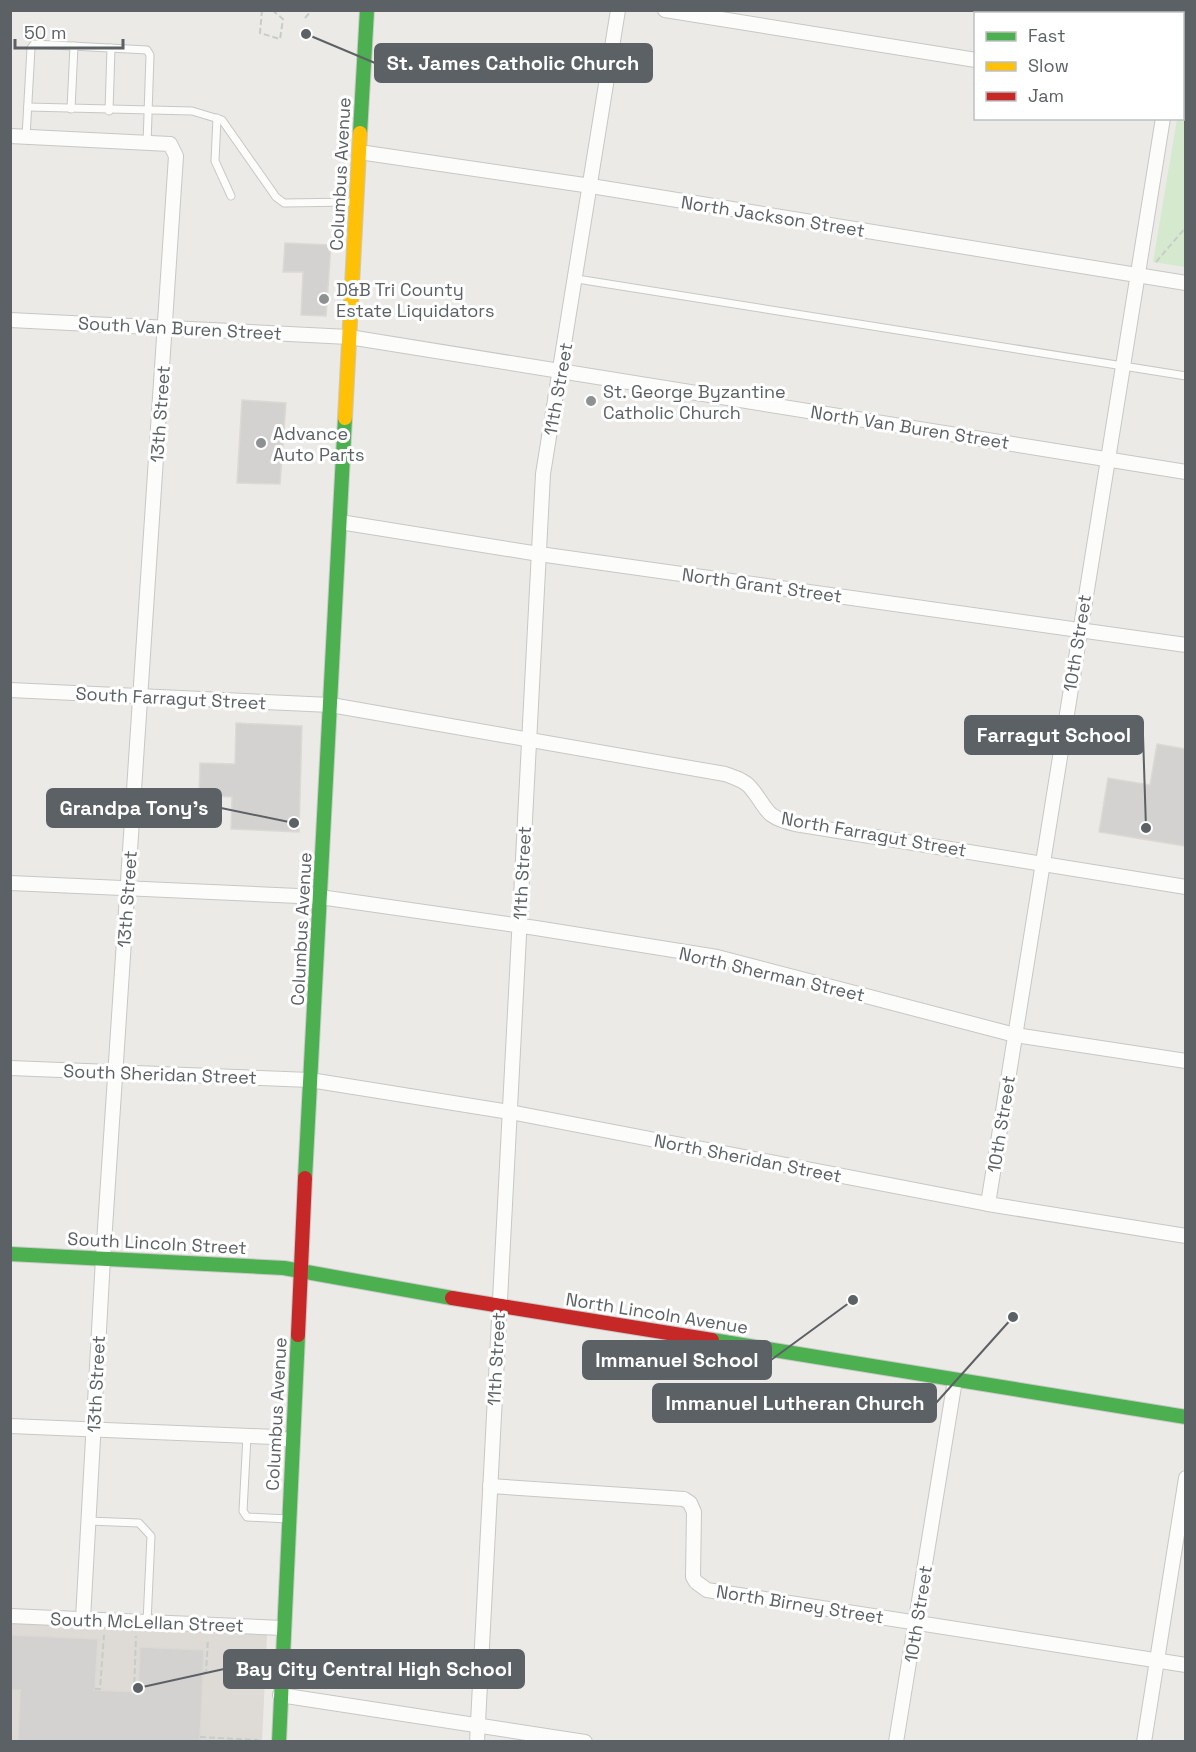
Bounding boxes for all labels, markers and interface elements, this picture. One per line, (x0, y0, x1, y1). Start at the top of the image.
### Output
scale bar (15, 12, 123, 50)
legend (974, 12, 1184, 120)
text: 50 m (24, 21, 66, 44)
text: Fast (1028, 24, 1065, 47)
callout: St. James Catholic Church (375, 44, 652, 82)
text: St. James Catholic Church (387, 50, 639, 76)
text: Slow (1028, 54, 1069, 77)
text: Jam (1028, 84, 1064, 107)
street label: Columbus Avenue (324, 97, 356, 251)
street label: North Jackson Street (680, 190, 866, 242)
place label: D&B Tri County Estate Liquidators (336, 278, 494, 322)
marker: D&B Tri County Estate Liquidators (317, 292, 331, 306)
street label: South Van Buren Street (77, 311, 283, 345)
street label: 11th Street (539, 341, 577, 437)
street label: 13th Street (145, 365, 175, 463)
place label: St. George Byzantine Catholic Church (603, 380, 786, 424)
marker: St. George Byzantine Catholic Church (584, 394, 598, 408)
street label: North Van Buren Street (809, 400, 1011, 454)
place label: Advance Auto Parts (273, 422, 365, 466)
marker: Advance Auto Parts (254, 436, 268, 450)
street label: North Grant Street (681, 562, 843, 608)
street label: 10th Street (1058, 593, 1096, 693)
street label: South Farragut Street (75, 682, 267, 714)
callout: Farragut School (965, 716, 1143, 754)
text: Farragut School (977, 722, 1131, 748)
callout: Grandpa Tony's (47, 789, 221, 827)
text: Grandpa Tony's (59, 795, 209, 821)
street label: North Farragut Street (780, 806, 968, 862)
street label: 11th Street (508, 825, 536, 921)
street label: 13th Street (112, 850, 142, 948)
street label: Columbus Avenue (285, 852, 317, 1006)
street label: North Sherman Street (677, 941, 867, 1007)
street label: South Sheridan Street (63, 1059, 257, 1089)
street label: 10th Street (982, 1074, 1020, 1174)
street label: North Sheridan Street (652, 1129, 844, 1187)
street label: South Lincoln Street (67, 1227, 247, 1259)
street label: North Lincoln Avenue (564, 1287, 750, 1339)
street label: 11th Street (482, 1311, 510, 1407)
street label: 13th Street (82, 1335, 110, 1433)
street label: Columbus Avenue (260, 1337, 292, 1491)
callout: Immanuel School (583, 1341, 771, 1379)
text: Immanuel School (595, 1347, 759, 1373)
callout: Immanuel Lutheran Church (653, 1384, 936, 1422)
text: Immanuel Lutheran Church (665, 1390, 925, 1416)
street label: 10th Street (899, 1564, 937, 1664)
street label: North Birney Street (715, 1579, 885, 1629)
street label: South McLellan Street (50, 1607, 244, 1637)
callout: Bay City Central High School (224, 1650, 524, 1688)
text: Bay City Central High School (236, 1656, 512, 1682)

